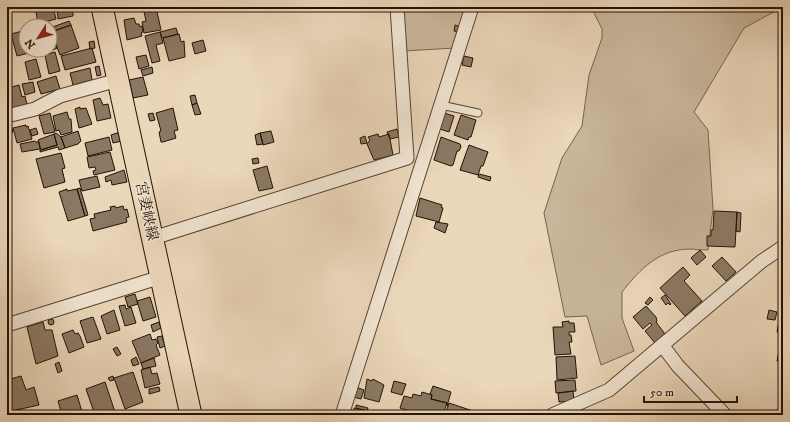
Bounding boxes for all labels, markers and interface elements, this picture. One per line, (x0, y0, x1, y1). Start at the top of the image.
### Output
north arrow (18, 18, 58, 58)
text: N (22, 36, 39, 51)
street label: 宮妻峡線 (131, 180, 162, 242)
scale bar (644, 378, 737, 404)
text: 50 m (650, 385, 674, 400)

